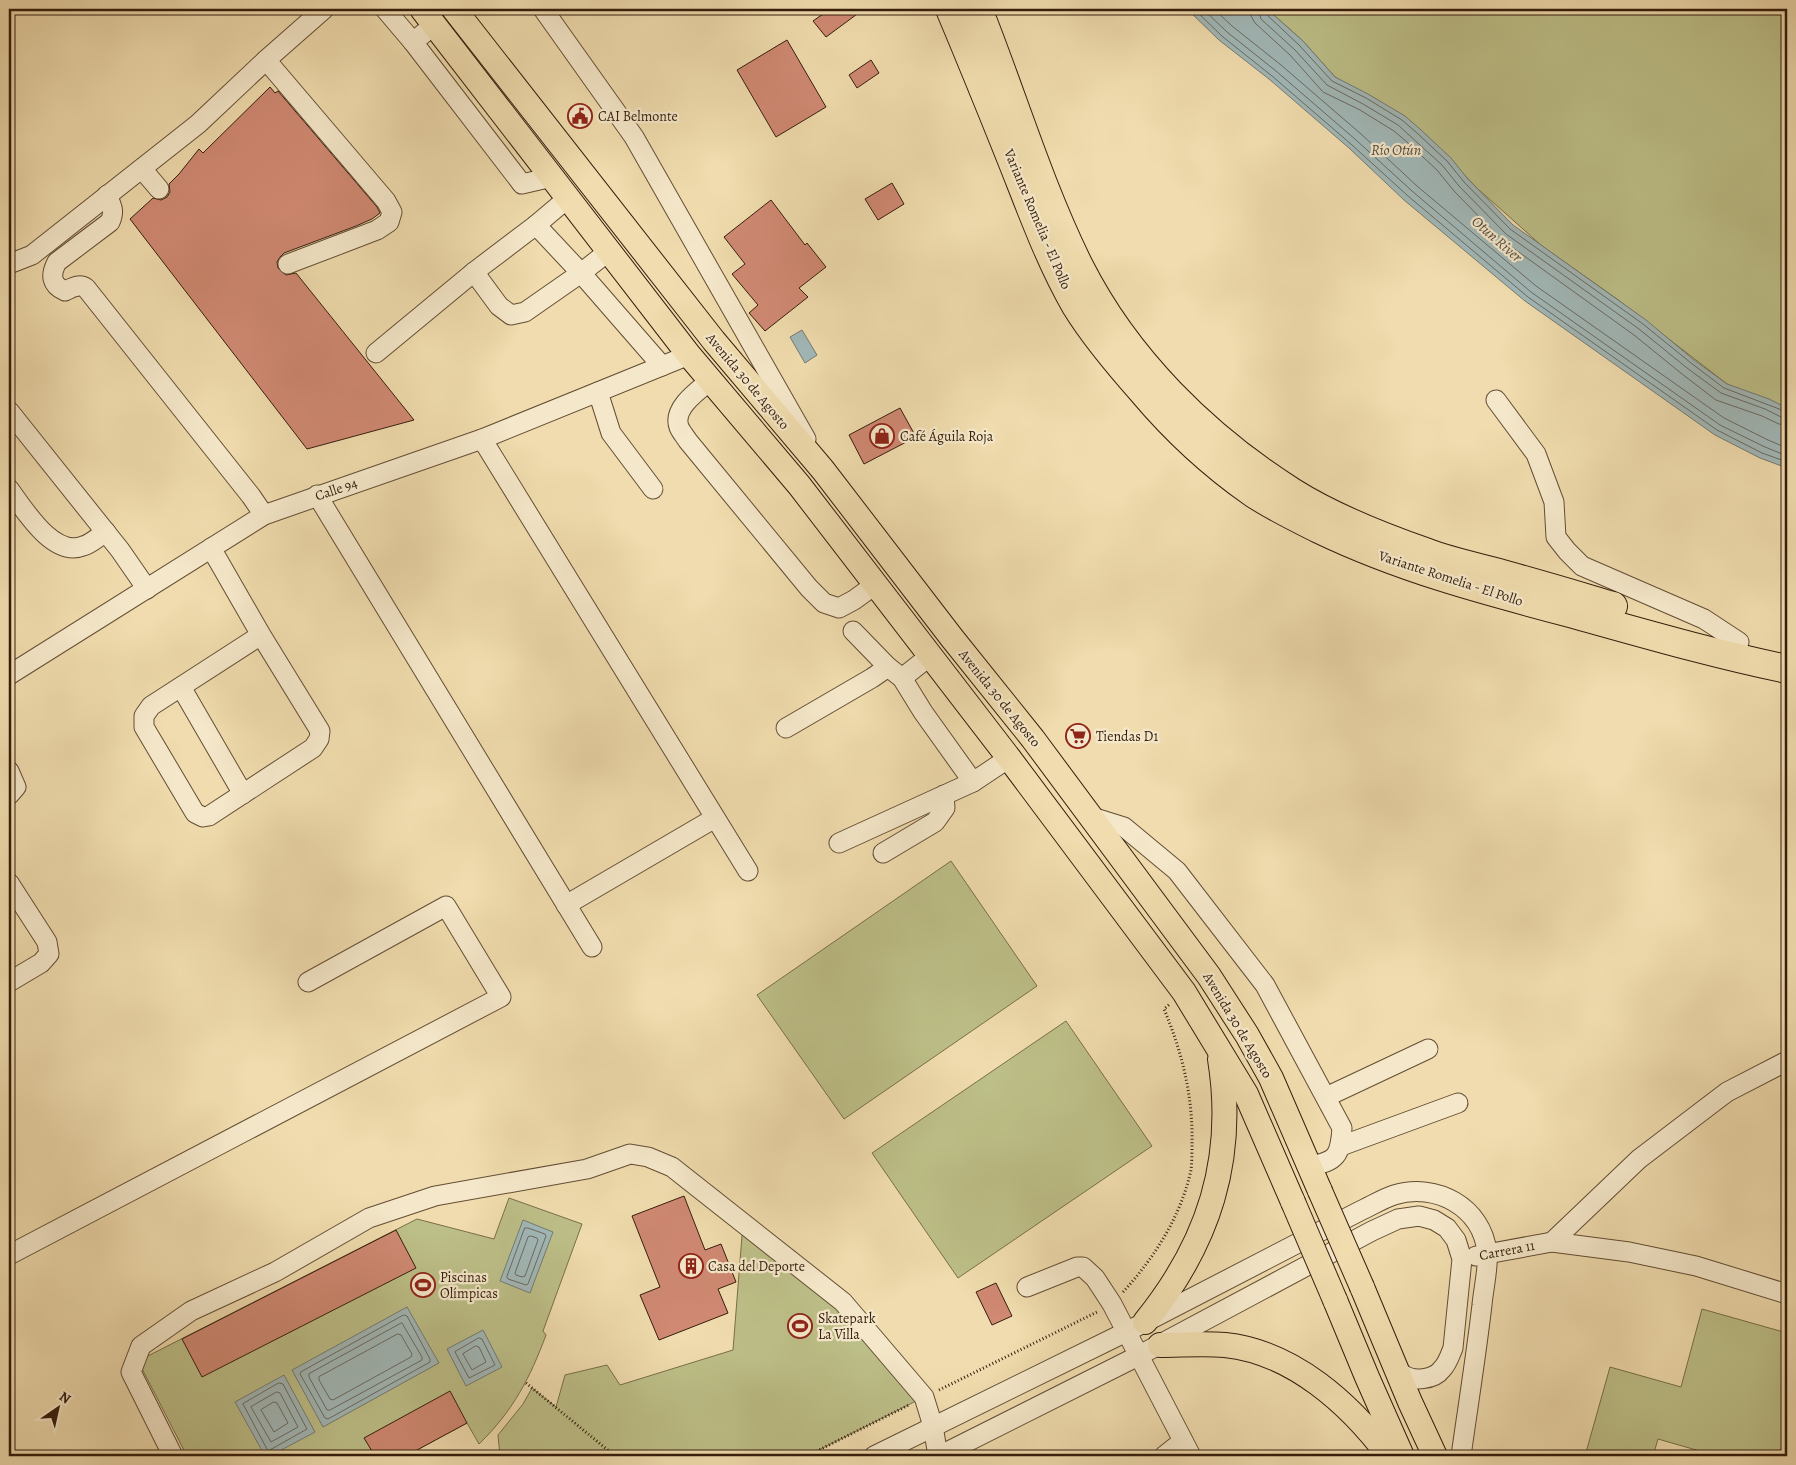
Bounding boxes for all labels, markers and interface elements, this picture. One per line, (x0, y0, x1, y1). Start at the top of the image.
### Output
public building icon: CAI Belmonte (567, 103, 593, 129)
place label: CAI Belmonte (598, 107, 678, 126)
water label: Río Otún (1371, 140, 1421, 160)
street label: Variante Romelia - El Pollo (999, 145, 1076, 292)
water label: Otun River (1468, 212, 1527, 267)
street label: Avenida 30 de Agosto (701, 328, 794, 434)
shop icon: Café Águila Roja (869, 423, 895, 449)
place label: Café Águila Roja (900, 427, 994, 446)
street label: Calle 94 (312, 473, 360, 506)
street label: Variante Romelia - El Pollo (1375, 546, 1525, 611)
street label: Avenida 30 de Agosto (954, 645, 1045, 751)
supermarket icon: Tiendas D1 (1065, 723, 1091, 749)
place label: Tiendas D1 (1096, 727, 1158, 746)
street label: Avenida 30 de Agosto (1198, 968, 1277, 1082)
street label: Carrera 11 (1478, 1236, 1537, 1265)
building icon: Casa del Deporte (678, 1253, 704, 1279)
place label: Casa del Deporte (708, 1257, 805, 1276)
place label: Piscinas Olímpicas (440, 1268, 498, 1303)
sports icon: Piscinas Olímpicas (410, 1272, 436, 1298)
place label: Skatepark La Villa (818, 1309, 876, 1344)
sports icon: Skatepark La Villa (787, 1313, 813, 1339)
north arrow (32, 1382, 82, 1432)
text: N (55, 1387, 75, 1408)

